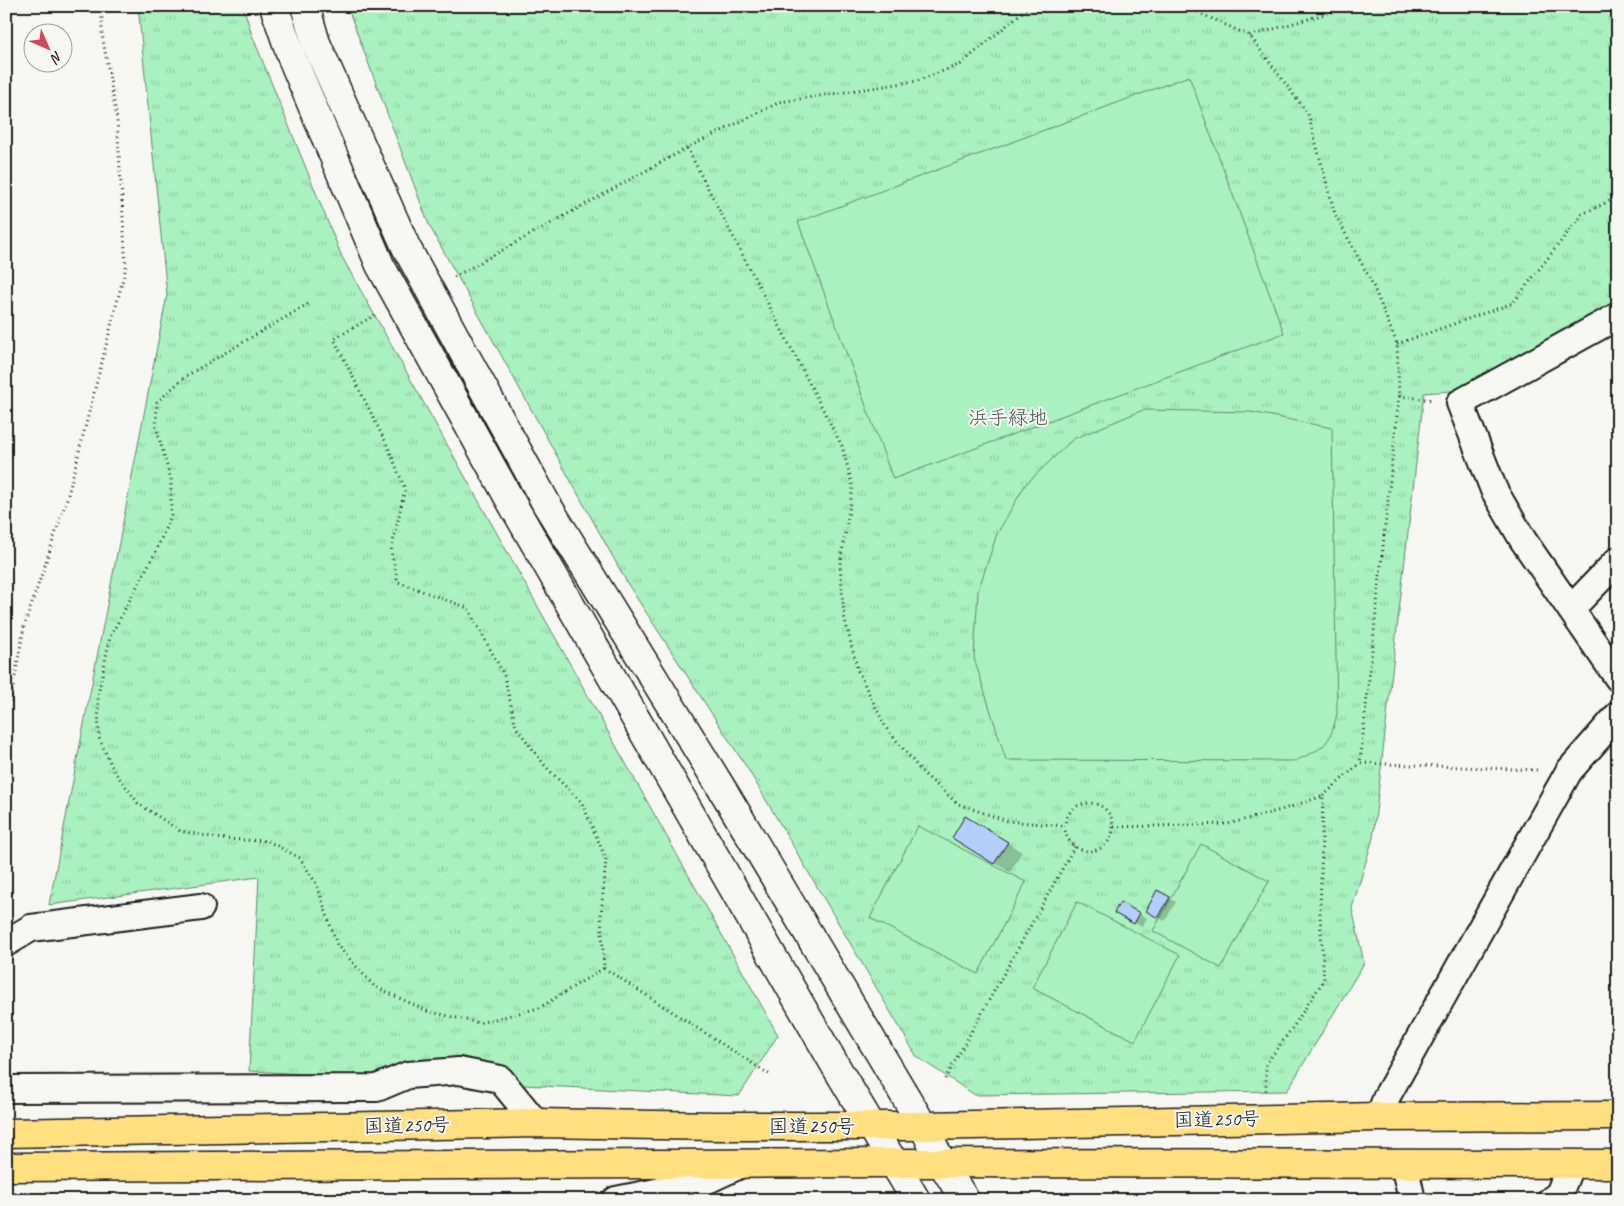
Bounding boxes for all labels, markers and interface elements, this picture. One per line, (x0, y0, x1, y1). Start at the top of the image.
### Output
north arrow (22, 22, 72, 72)
text: N (46, 48, 66, 68)
park label: 浜手緑地 (968, 405, 1048, 430)
street label: 国道250号 (1173, 1106, 1261, 1133)
street label: 国道250号 (363, 1112, 451, 1139)
street label: 国道250号 (769, 1114, 856, 1139)

